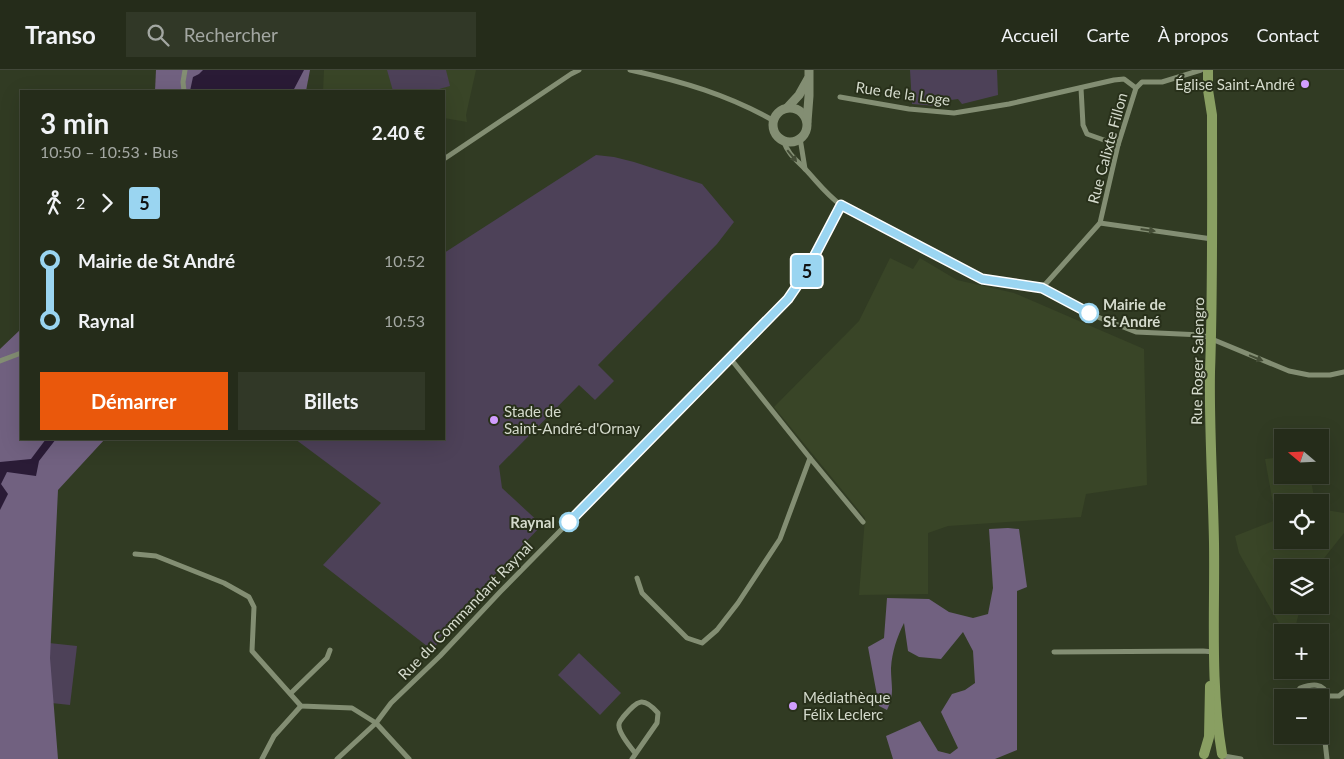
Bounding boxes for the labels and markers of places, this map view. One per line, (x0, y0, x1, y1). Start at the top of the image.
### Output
place label: Église Saint-André (1175, 75, 1295, 93)
marker: Église Saint-André (1299, 78, 1311, 90)
place label: Mairie de St André (1103, 295, 1166, 330)
marker: Mairie de St André (1079, 303, 1099, 323)
place label: Stade de Saint-André-d'Ornay (504, 402, 640, 437)
marker: Stade de Saint-André-d'Ornay (488, 414, 500, 426)
marker: Raynal (559, 512, 579, 532)
place label: Raynal (510, 513, 555, 531)
place label: Médiathèque Félix Leclerc (803, 688, 890, 723)
marker: Médiathèque Félix Leclerc (787, 700, 799, 712)

